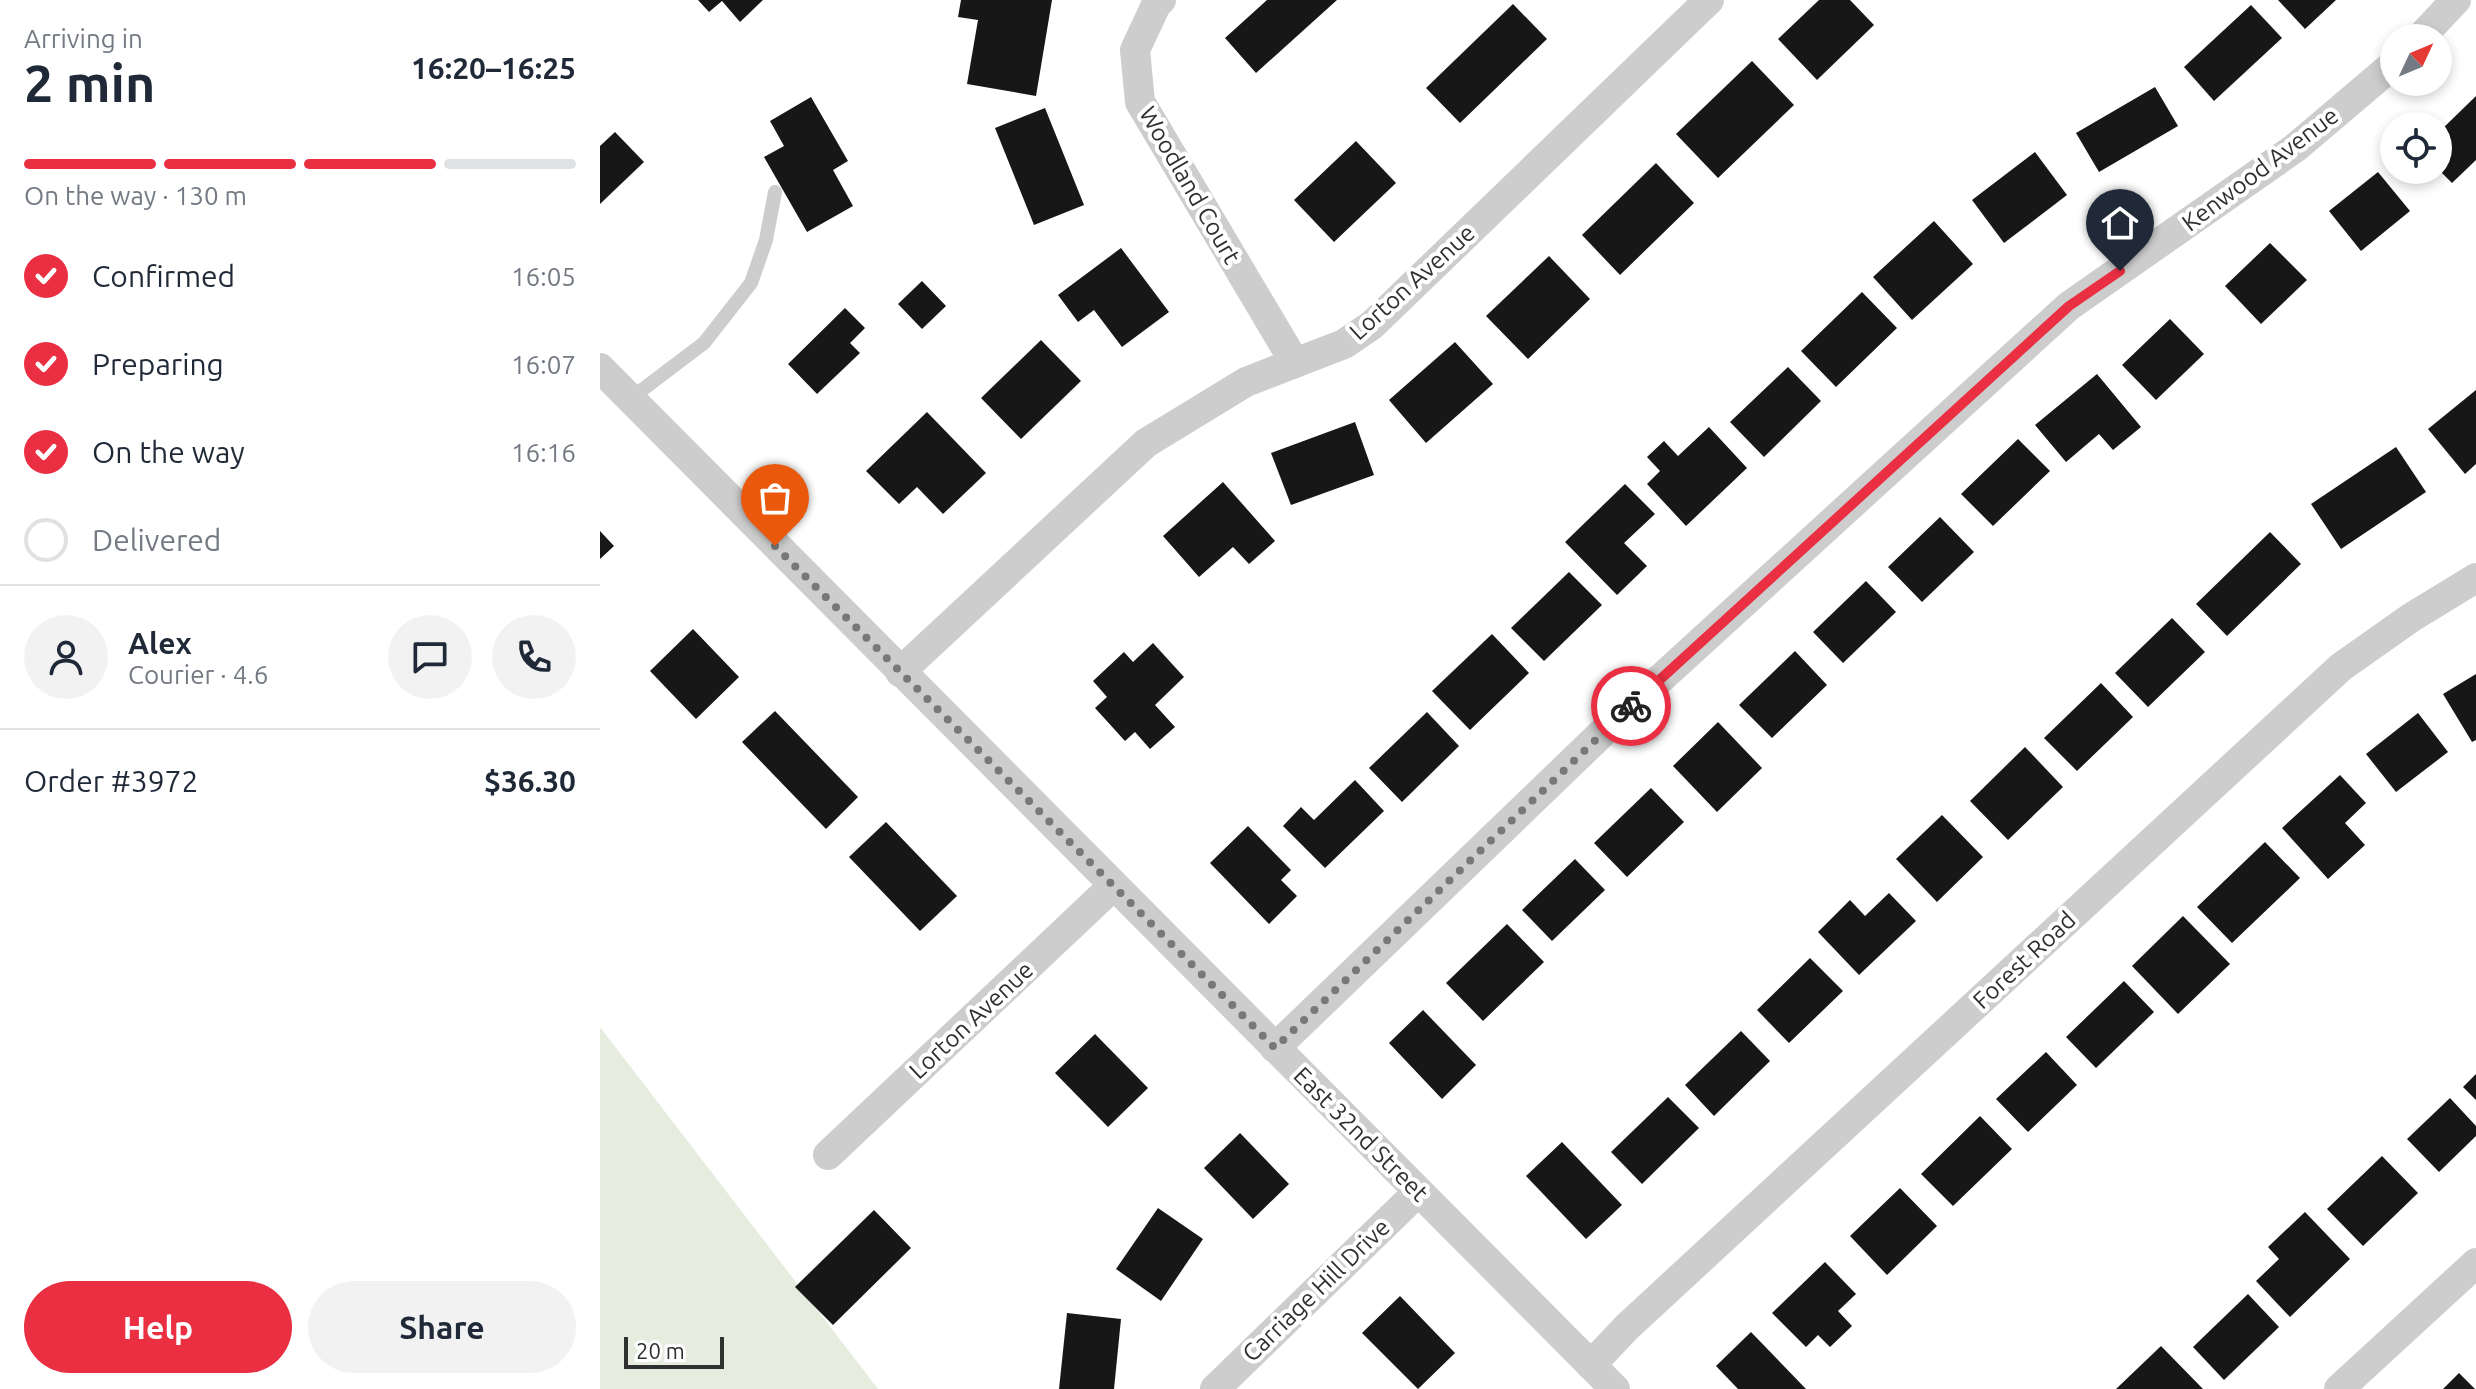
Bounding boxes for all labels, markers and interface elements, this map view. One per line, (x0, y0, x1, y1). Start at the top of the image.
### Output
text: Arriving in (24, 24, 143, 53)
north arrow (2380, 24, 2452, 96)
map controls (2380, 24, 2452, 184)
text: 16:20–16:25 (411, 51, 576, 85)
text: 2 min (24, 54, 155, 112)
street label: Woodland Court (1134, 102, 1246, 269)
street label: Kenwood Avenue (2177, 102, 2343, 236)
button: locate (2380, 112, 2452, 184)
text: On the way · 130 m (24, 181, 247, 210)
pin (2086, 189, 2154, 271)
icon: home (2098, 201, 2142, 245)
street label: Lorton Avenue (1344, 219, 1480, 345)
icon: check (24, 254, 68, 298)
text: Confirmed (92, 259, 235, 293)
text: 16:05 (511, 262, 576, 291)
icon: check (24, 342, 68, 386)
text: Preparing (92, 347, 224, 381)
text: 16:07 (511, 350, 576, 379)
icon: check (24, 430, 68, 474)
text: On the way (92, 435, 245, 469)
text: 16:16 (511, 438, 576, 467)
pin (741, 464, 809, 546)
icon: bag (753, 476, 797, 520)
text: Delivered (92, 523, 221, 557)
button: person (24, 615, 108, 699)
button: chat (388, 615, 472, 699)
button: phone (492, 615, 576, 699)
text: Alex (128, 626, 192, 660)
text: Courier · 4.6 (128, 660, 268, 689)
courier (1591, 666, 1671, 746)
icon: bike (1609, 684, 1653, 728)
text: Order #3972 (24, 764, 198, 798)
text: $36.30 (484, 764, 576, 798)
street label: Forest Road (1967, 906, 2081, 1014)
street label: Lorton Avenue (904, 956, 1038, 1084)
street label: East 32nd Street (1288, 1061, 1434, 1207)
street label: Carriage Hill Drive (1237, 1213, 1395, 1367)
button: Help (24, 1281, 292, 1373)
button: Share (308, 1281, 576, 1373)
scale bar (624, 1333, 724, 1369)
text: 20 m (636, 1338, 685, 1363)

